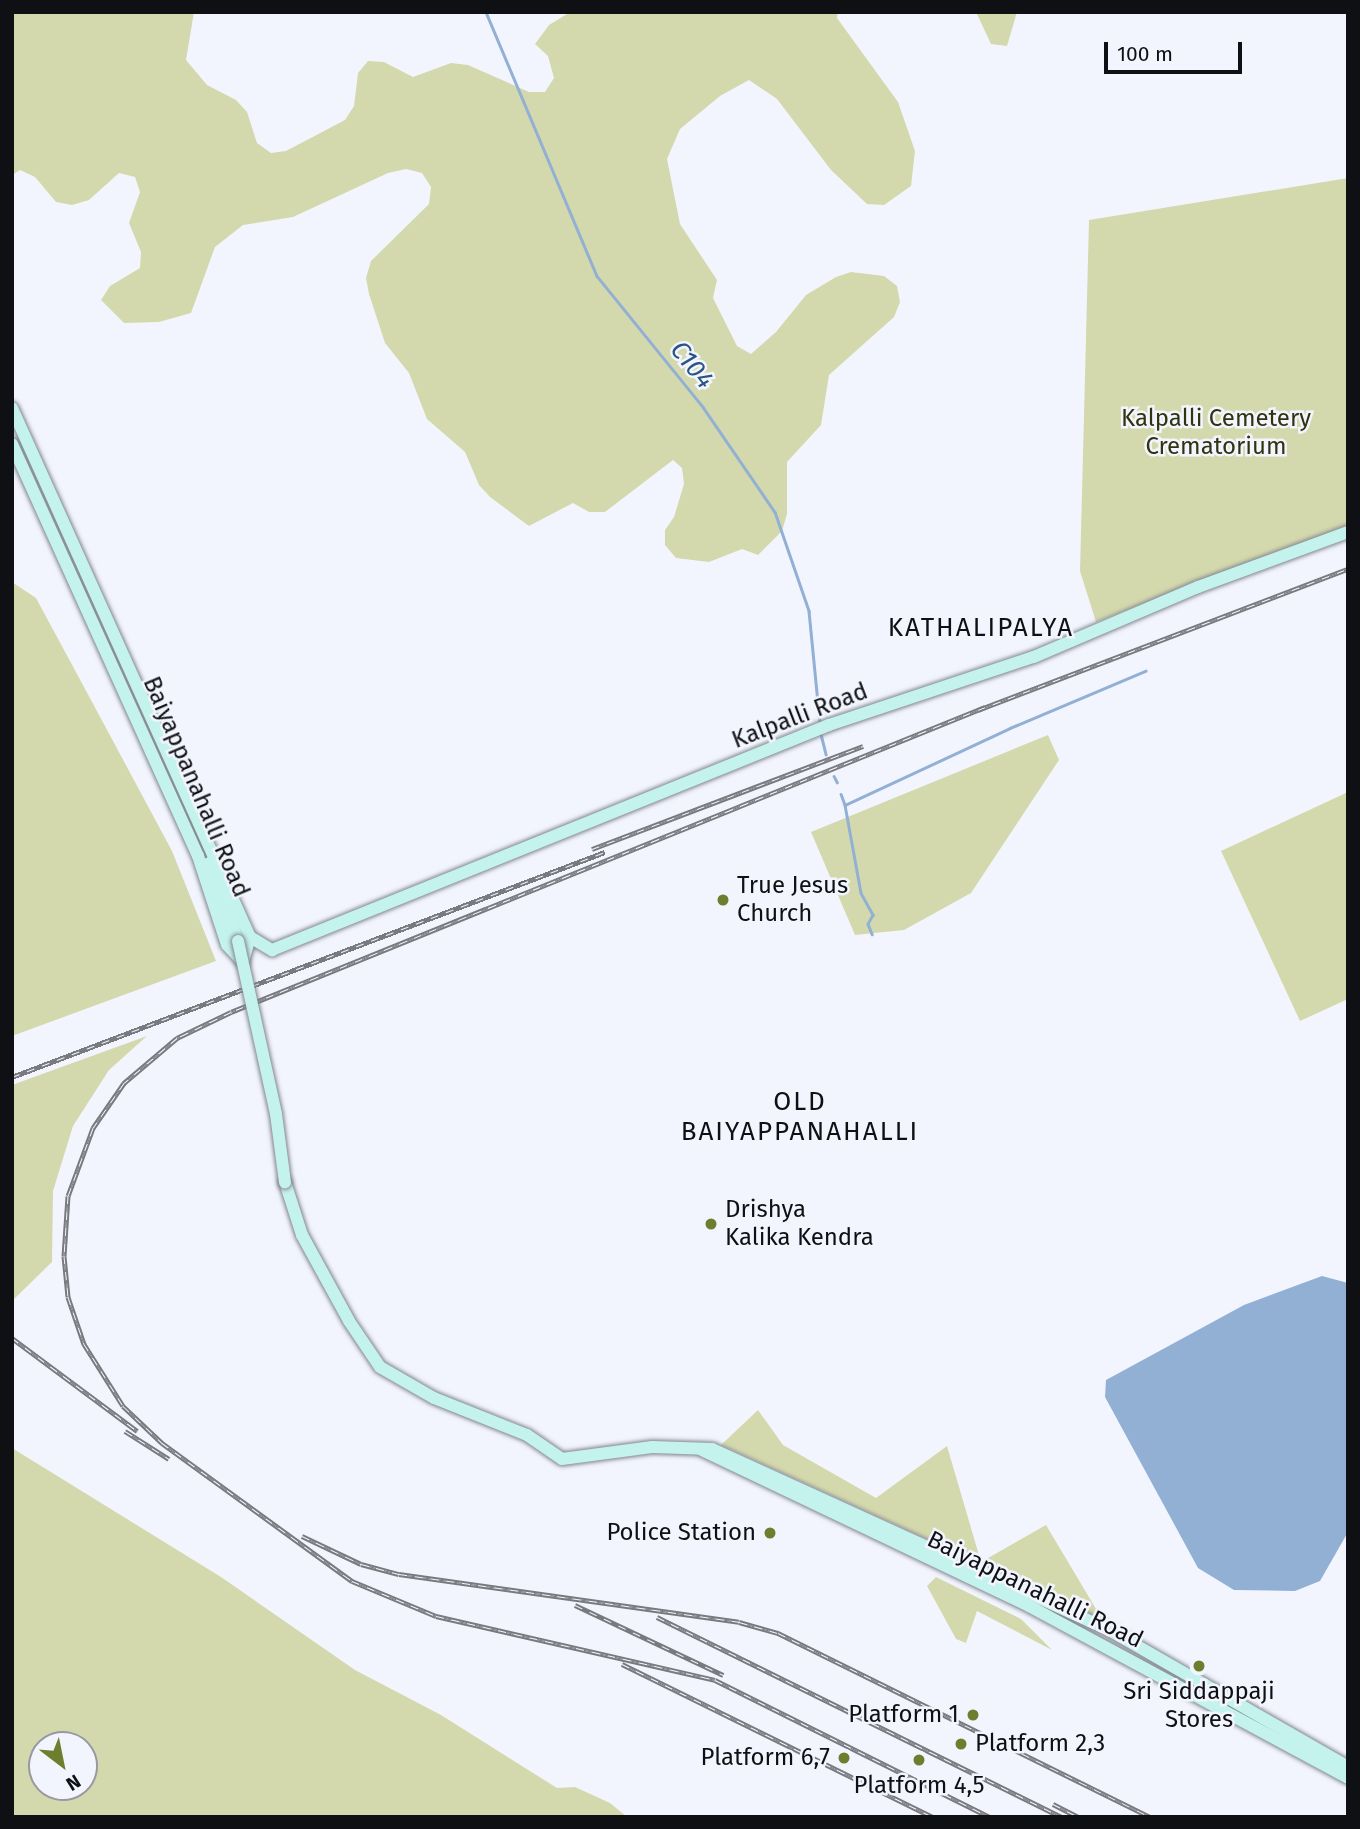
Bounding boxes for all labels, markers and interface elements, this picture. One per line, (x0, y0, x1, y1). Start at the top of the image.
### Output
scale bar (1108, 28, 1246, 72)
text: 100 m (1117, 41, 1173, 67)
water label: C104 (663, 335, 721, 395)
park label: Kalpalli Cemetery Crematorium (1121, 405, 1311, 461)
district label: KATHALIPALYA (889, 612, 1073, 644)
street label: Baiyappanahalli Road (136, 672, 256, 902)
street label: Kalpalli Road (728, 677, 872, 755)
place label: True Jesus Church (737, 872, 848, 928)
marker: True Jesus Church (715, 892, 731, 908)
district label: OLD BAIYAPPANAHALLI (683, 1086, 917, 1148)
place label: Drishya Kalika Kendra (725, 1196, 874, 1252)
marker: Drishya Kalika Kendra (703, 1216, 719, 1232)
place label: Police Station (606, 1519, 756, 1547)
marker: Police Station (762, 1525, 778, 1541)
street label: Baiyappanahalli Road (922, 1525, 1148, 1655)
marker: Sri Siddappaji Stores (1191, 1658, 1207, 1674)
place label: Sri Siddappaji Stores (1123, 1678, 1275, 1734)
place label: Platform 1 (848, 1701, 959, 1729)
marker: Platform 1 (965, 1707, 981, 1723)
place label: Platform 2,3 (975, 1730, 1105, 1758)
north arrow (28, 1731, 98, 1801)
marker: Platform 2,3 (953, 1736, 969, 1752)
place label: Platform 6,7 (700, 1744, 830, 1772)
marker: Platform 6,7 (836, 1750, 852, 1766)
marker: Platform 4,5 (911, 1752, 927, 1768)
text: N (62, 1769, 85, 1796)
place label: Platform 4,5 (853, 1772, 985, 1800)

